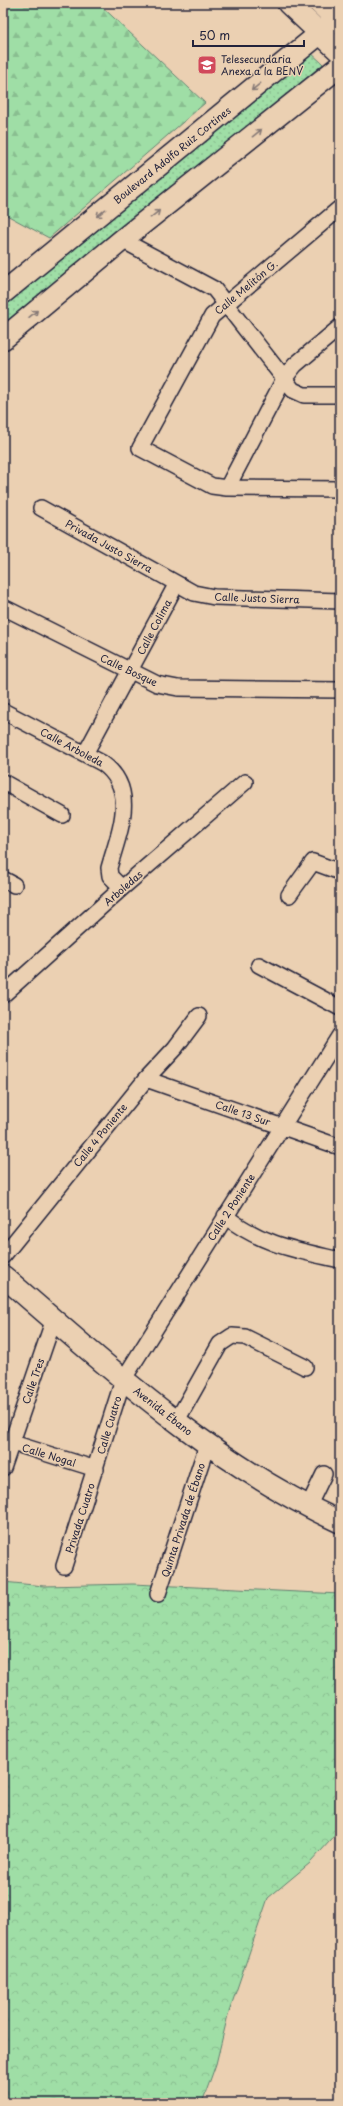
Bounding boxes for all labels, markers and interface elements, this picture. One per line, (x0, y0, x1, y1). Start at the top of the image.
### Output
scale bar (193, 22, 304, 48)
text: 50 m (199, 26, 230, 44)
place label: Telesecundaria Anexa a la BENV (221, 51, 303, 78)
school or university icon: Telesecundaria Anexa a la BENV (196, 54, 218, 76)
one-way arrow (251, 82, 261, 91)
street label: Boulevard Adolfo Ruiz Cortines (110, 102, 234, 207)
one-way arrow (251, 128, 262, 137)
one-way arrow (96, 209, 107, 217)
one-way arrow (150, 209, 161, 218)
street label: Calle Melitón G. (211, 256, 280, 317)
one-way arrow (28, 309, 38, 318)
street label: Privada Justo Sierra (63, 515, 156, 576)
street label: Calle Justo Sierra (214, 589, 301, 607)
street label: Calle Colima (133, 596, 175, 657)
street label: Calle Bosque (98, 650, 161, 690)
street label: Calle Arboleda (38, 724, 107, 770)
street label: Arboledas (100, 866, 146, 909)
street label: Calle 13 Sur (214, 1096, 273, 1129)
street label: Calle 4 Poniente (69, 1099, 130, 1170)
street label: Calle 2 Poniente (203, 1170, 258, 1243)
street label: Calle Tres (18, 1356, 47, 1406)
street label: Avenida Ébano (131, 1383, 196, 1439)
street label: Calle Cuatro (93, 1393, 125, 1456)
street label: Calle Nogal (20, 1439, 78, 1470)
street label: Quinta Privada de Ébano (157, 1460, 208, 1579)
street label: Privada Cuatro (61, 1480, 98, 1555)

